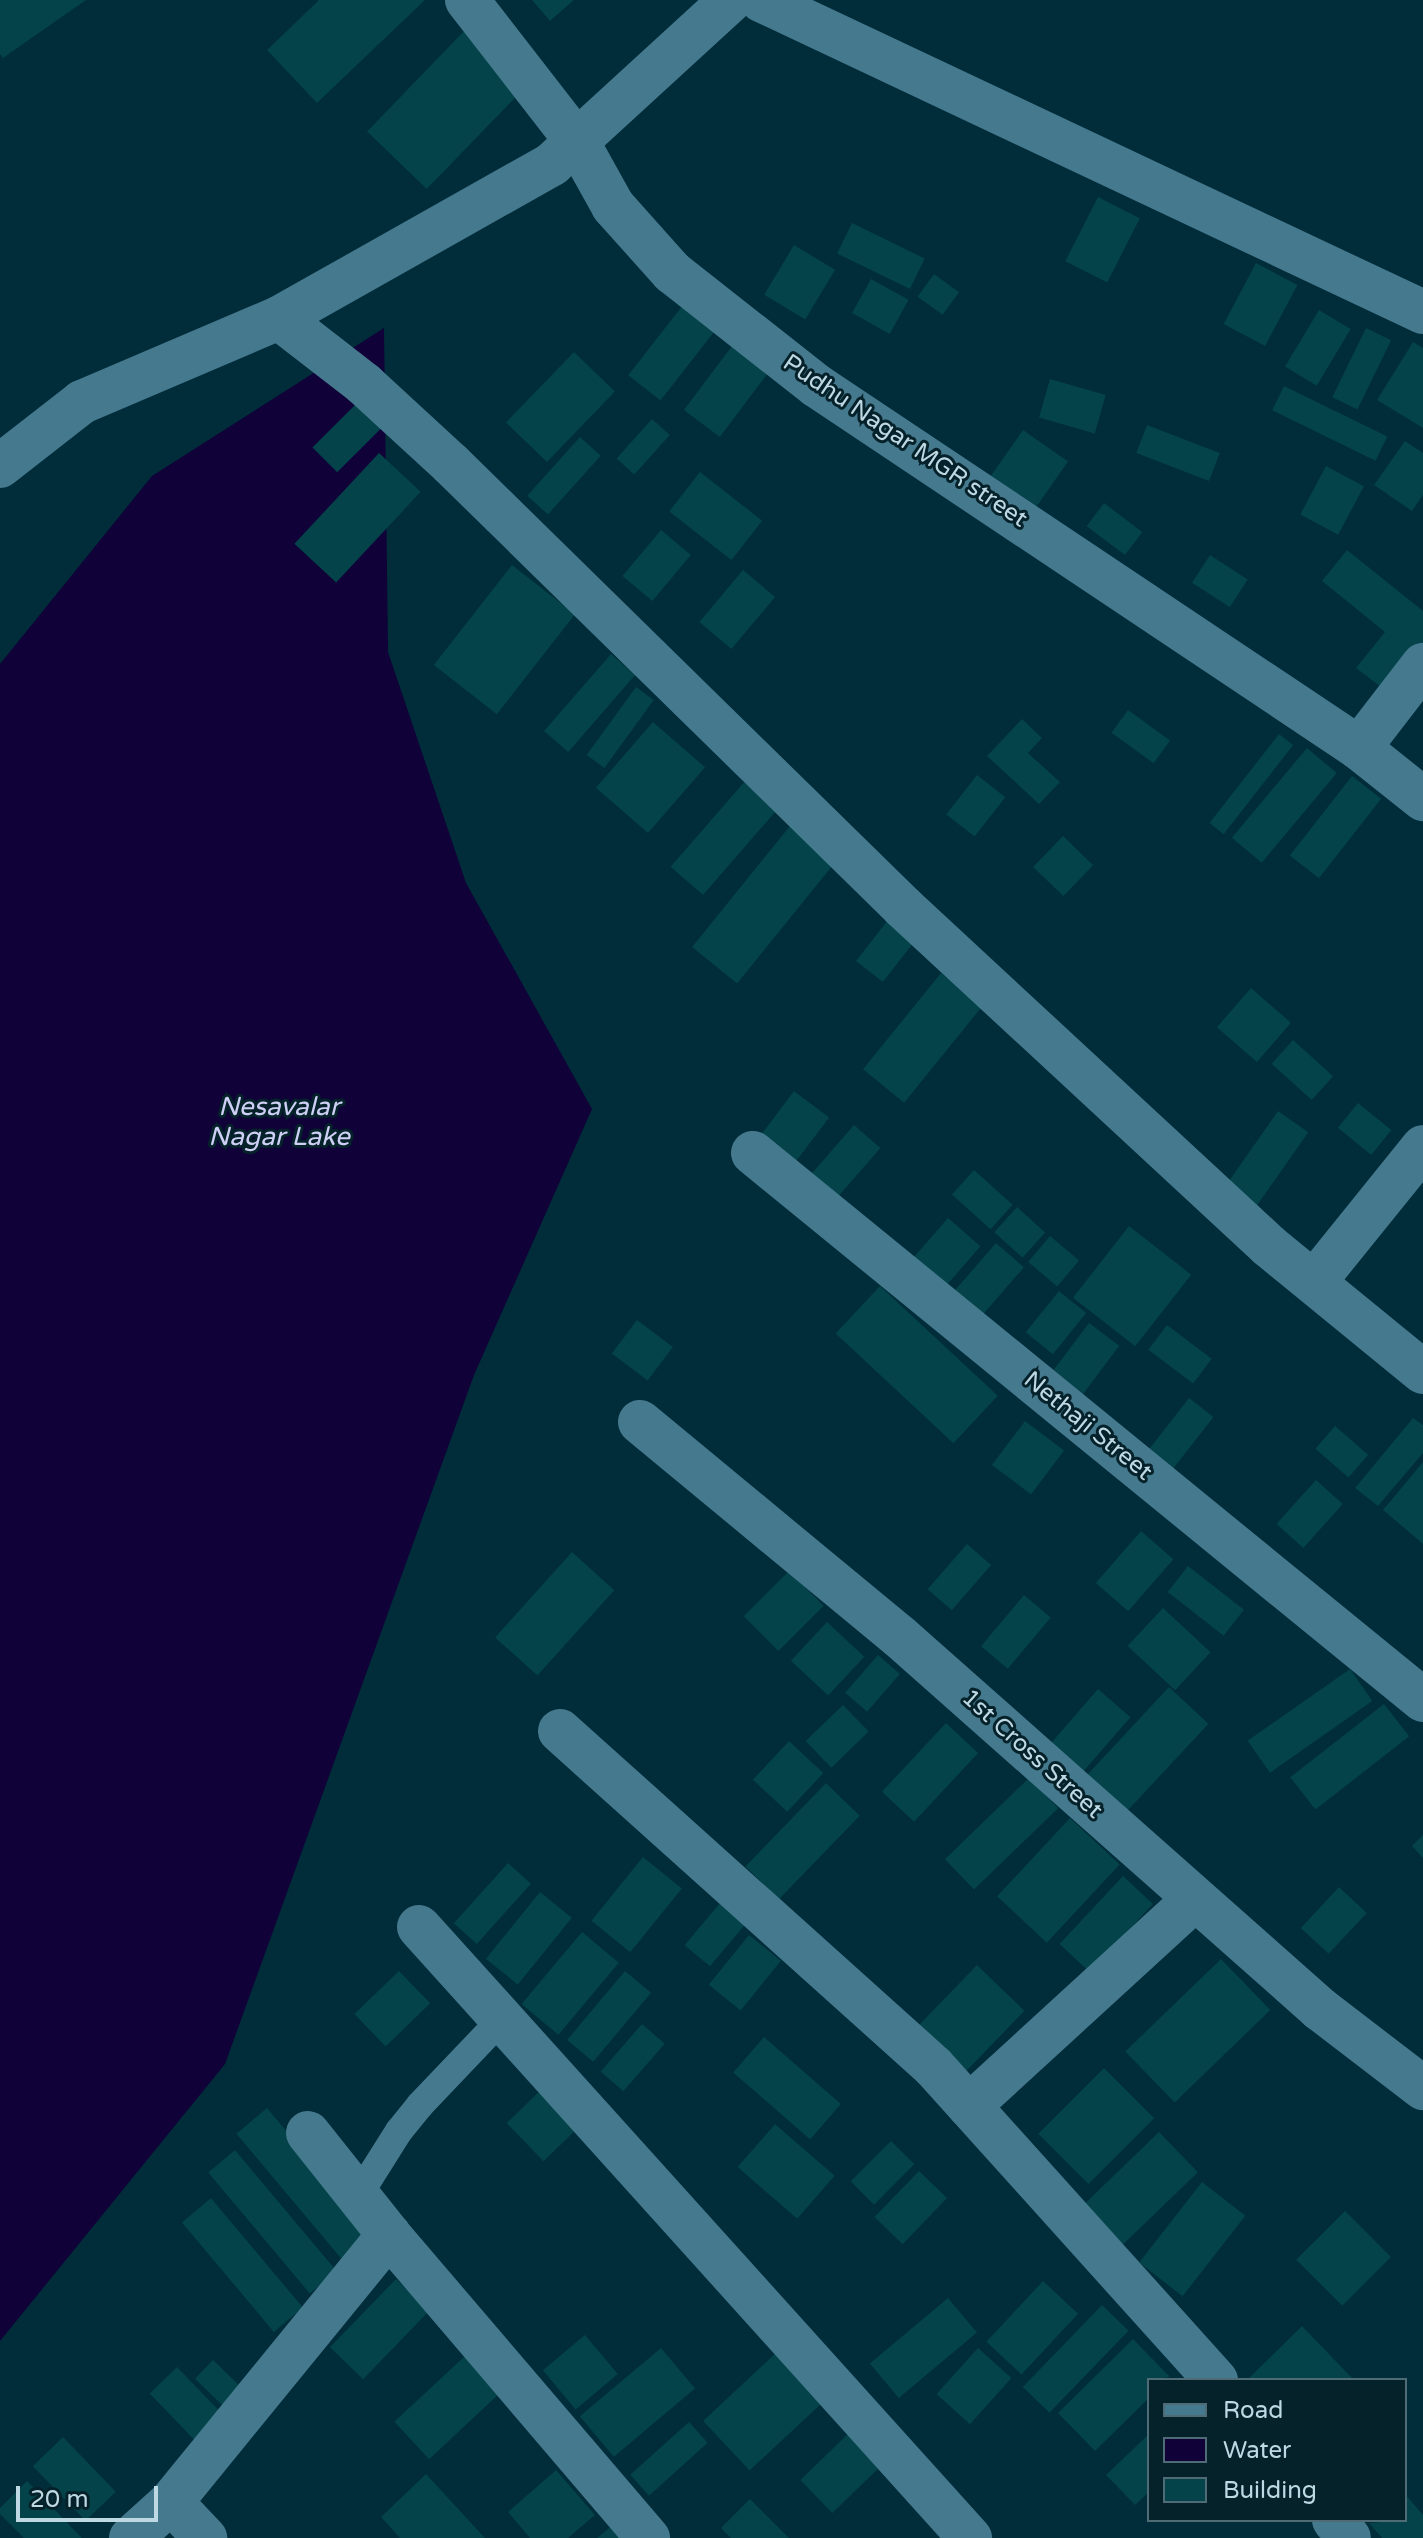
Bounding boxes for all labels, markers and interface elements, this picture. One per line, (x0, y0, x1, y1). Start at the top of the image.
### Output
street label: Pudhu Nagar MGR street (777, 348, 1033, 534)
water label: Nesavalar Nagar Lake (208, 1091, 350, 1152)
street label: Nethaji Street (1018, 1366, 1158, 1486)
street label: 1st Cross Street (956, 1683, 1108, 1825)
legend (1147, 2378, 1407, 2522)
text: Road (1223, 2396, 1283, 2425)
text: Water (1223, 2436, 1291, 2465)
scale bar (20, 2470, 162, 2520)
text: Building (1223, 2476, 1317, 2505)
text: 20 m (30, 2485, 88, 2514)

